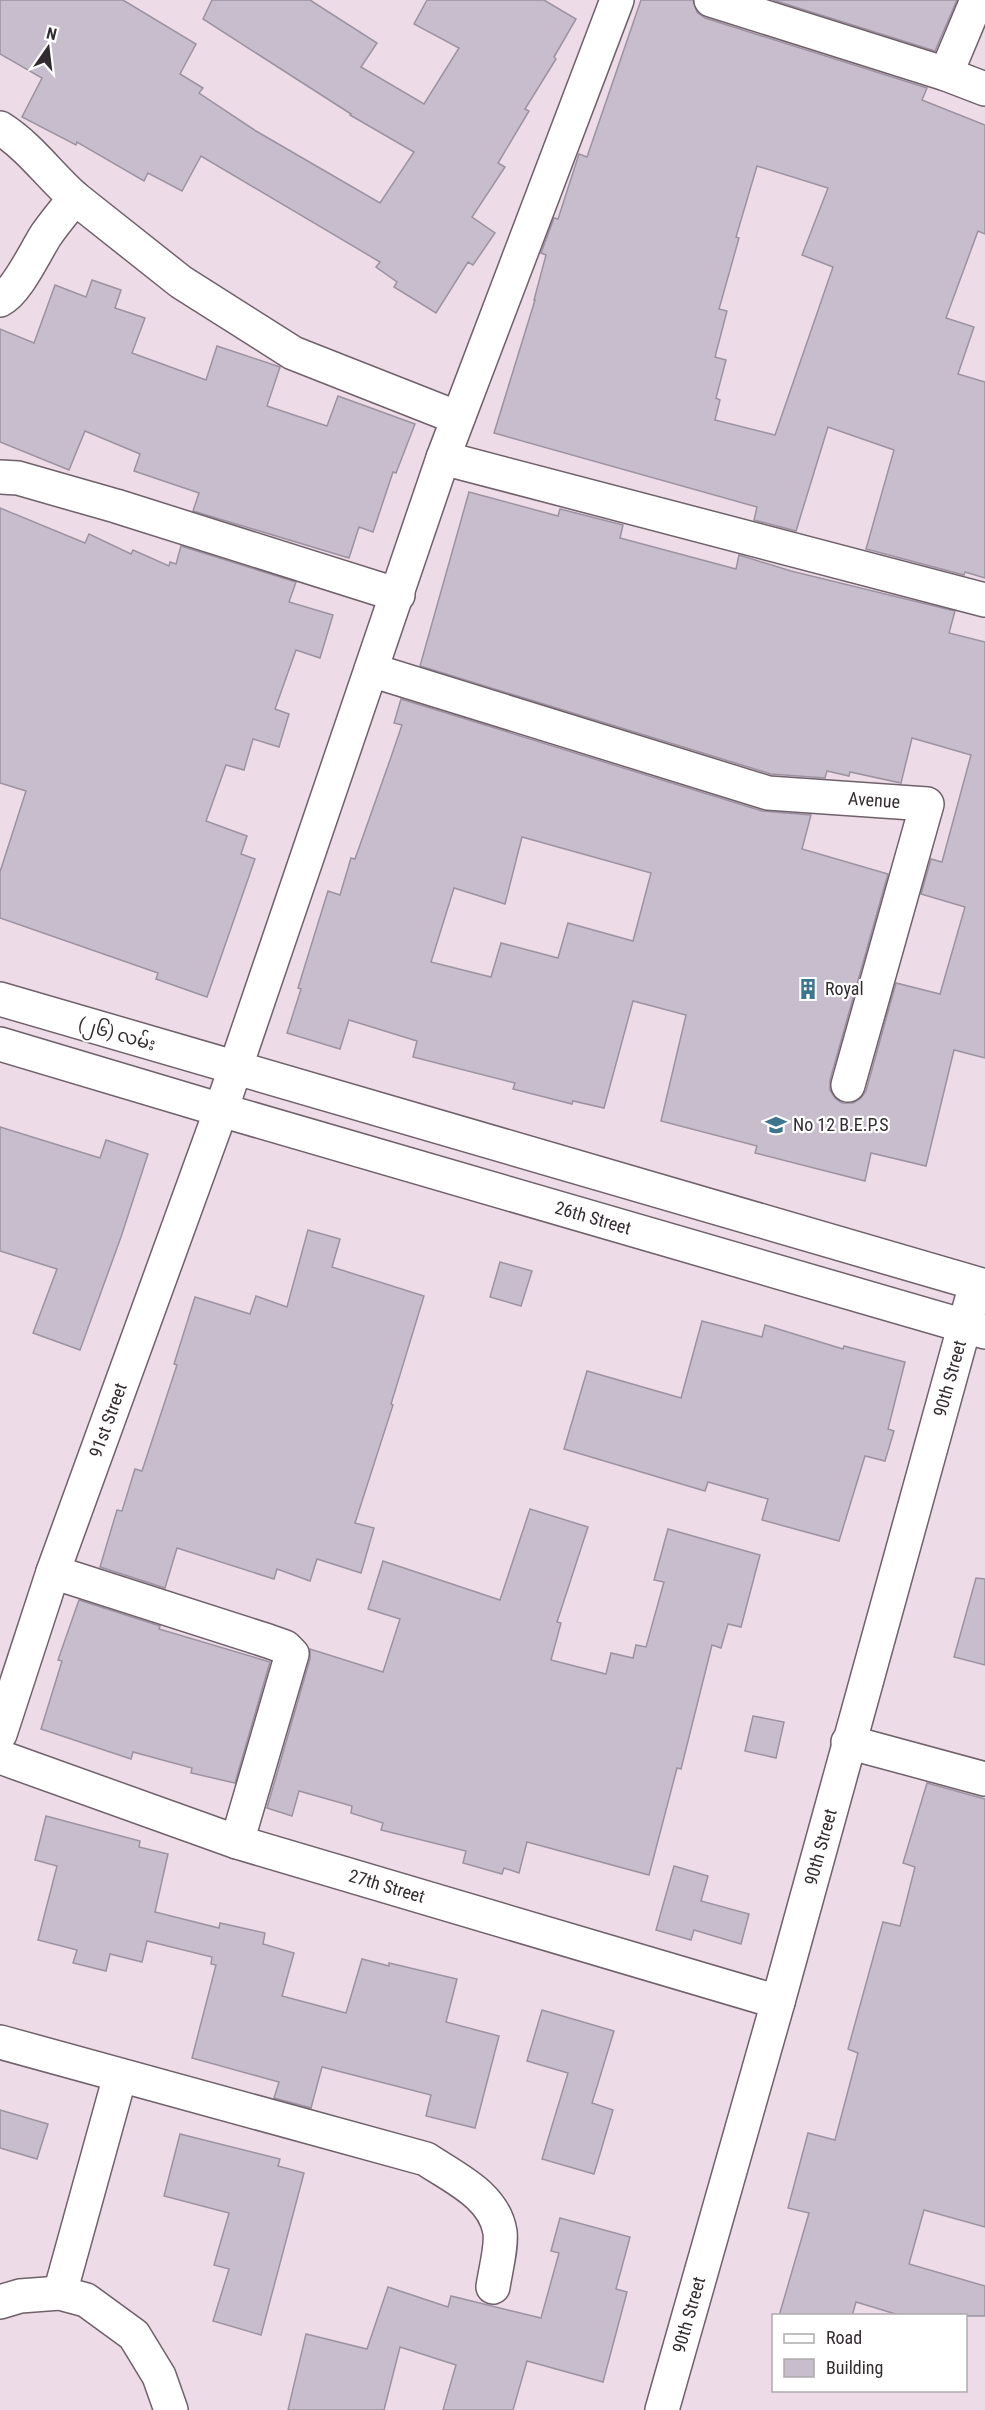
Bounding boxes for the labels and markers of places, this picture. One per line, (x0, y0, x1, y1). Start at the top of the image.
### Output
building icon: Royal (796, 977, 820, 1001)
place label: Royal (825, 978, 864, 999)
school or university icon: No 12 B.E.P.S (764, 1113, 788, 1137)
place label: No 12 B.E.P.S (793, 1114, 889, 1135)

